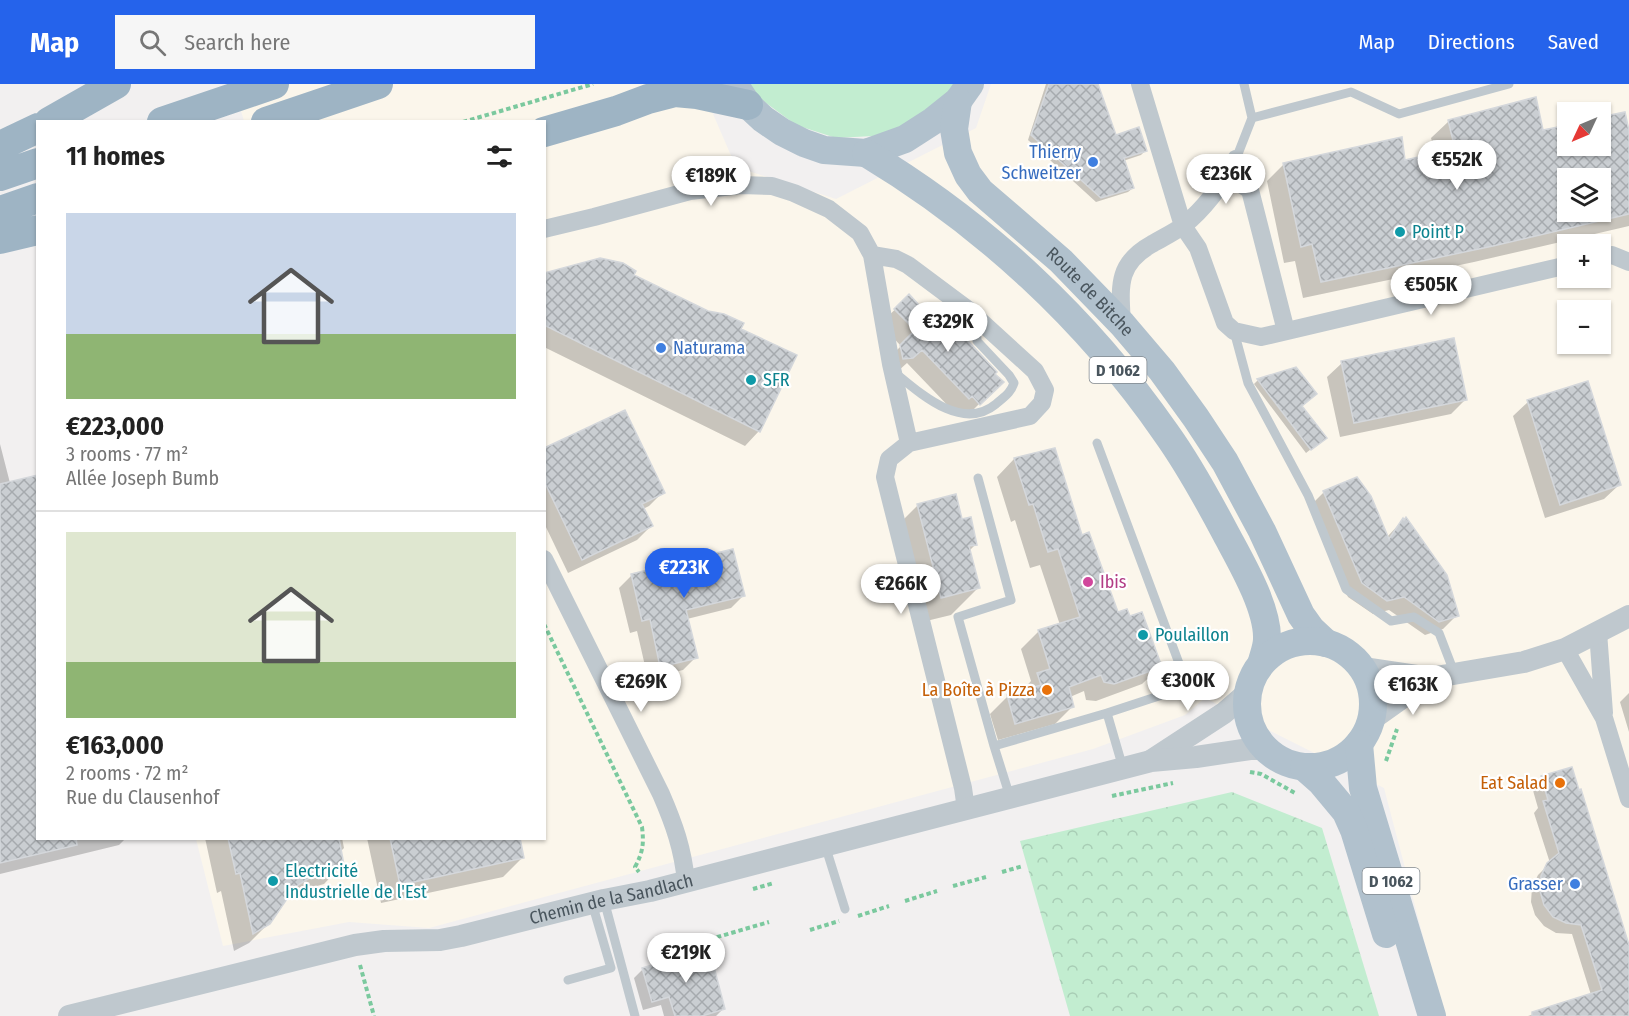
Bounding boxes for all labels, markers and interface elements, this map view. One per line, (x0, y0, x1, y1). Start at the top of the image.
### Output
search box (115, 15, 535, 69)
text: Map (30, 26, 79, 59)
icon: search (136, 26, 169, 59)
text: Search here (184, 29, 290, 56)
text: Map (1358, 29, 1395, 55)
text: Directions (1428, 29, 1515, 55)
text: Saved (1548, 29, 1599, 55)
north arrow (1557, 102, 1611, 156)
map controls (1557, 102, 1611, 354)
icon: filters (483, 140, 516, 173)
pin: €552K (1415, 140, 1499, 191)
text: 11 homes (66, 141, 165, 172)
place label: Thierry Schweitzer (1002, 141, 1082, 184)
text: €552K (1432, 147, 1482, 171)
pin: €236K (1184, 154, 1268, 205)
marker: Thierry Schweitzer (1086, 155, 1100, 169)
pin: €189K (669, 156, 753, 207)
text: €236K (1200, 161, 1252, 185)
text: €189K (686, 163, 736, 187)
button: layers (1557, 168, 1611, 222)
place label: Point P (1412, 221, 1464, 243)
marker: Point P (1393, 225, 1407, 239)
button: + (1557, 234, 1611, 288)
street label: Route de Bitche (1042, 242, 1139, 341)
icon: home (237, 252, 345, 360)
pin: €505K (1389, 265, 1473, 316)
text: €505K (1405, 272, 1457, 296)
button: − (1557, 300, 1611, 354)
pin: €329K (906, 302, 990, 353)
text: €329K (922, 309, 974, 333)
place label: Naturama (673, 337, 745, 359)
marker: Naturama (654, 341, 668, 355)
road number: D 1062 (1090, 357, 1146, 383)
place label: SFR (763, 369, 790, 391)
marker: SFR (744, 373, 758, 387)
text: €223,000 (66, 411, 164, 442)
text: 3 rooms · 77 m² (66, 442, 188, 466)
text: Allée Joseph Bumb (66, 466, 219, 490)
pin: €223K (642, 548, 726, 599)
text: €223K (659, 555, 709, 579)
pin: €266K (859, 564, 943, 615)
icon: home (237, 571, 345, 679)
text: €266K (875, 571, 927, 595)
place label: Ibis (1100, 571, 1127, 593)
marker: Ibis (1081, 575, 1095, 589)
place label: Poulaillon (1155, 624, 1229, 646)
marker: Poulaillon (1136, 628, 1150, 642)
pin: €300K (1146, 661, 1230, 712)
pin: €269K (599, 662, 683, 713)
pin: €163K (1371, 665, 1455, 716)
text: €300K (1161, 668, 1215, 692)
text: €269K (615, 669, 667, 693)
text: €163K (1388, 672, 1438, 696)
place label: La Boîte à Pizza (922, 679, 1035, 701)
marker: La Boîte à Pizza (1040, 683, 1054, 697)
text: €163,000 (66, 730, 164, 761)
text: 2 rooms · 72 m² (66, 761, 188, 785)
place label: Eat Salad (1480, 772, 1548, 794)
marker: Eat Salad (1553, 776, 1567, 790)
text: Rue du Clausenhof (66, 785, 219, 809)
place label: Electricité Industrielle de l'Est (285, 860, 427, 903)
road number: D 1062 (1362, 868, 1420, 894)
street label: Chemin de la Sandlach (527, 869, 696, 929)
place label: Grasser (1508, 873, 1564, 895)
marker: Electricité Industrielle de l'Est (266, 874, 280, 888)
marker: Grasser (1568, 877, 1582, 891)
pin: €219K (644, 933, 728, 984)
text: €219K (661, 940, 711, 964)

